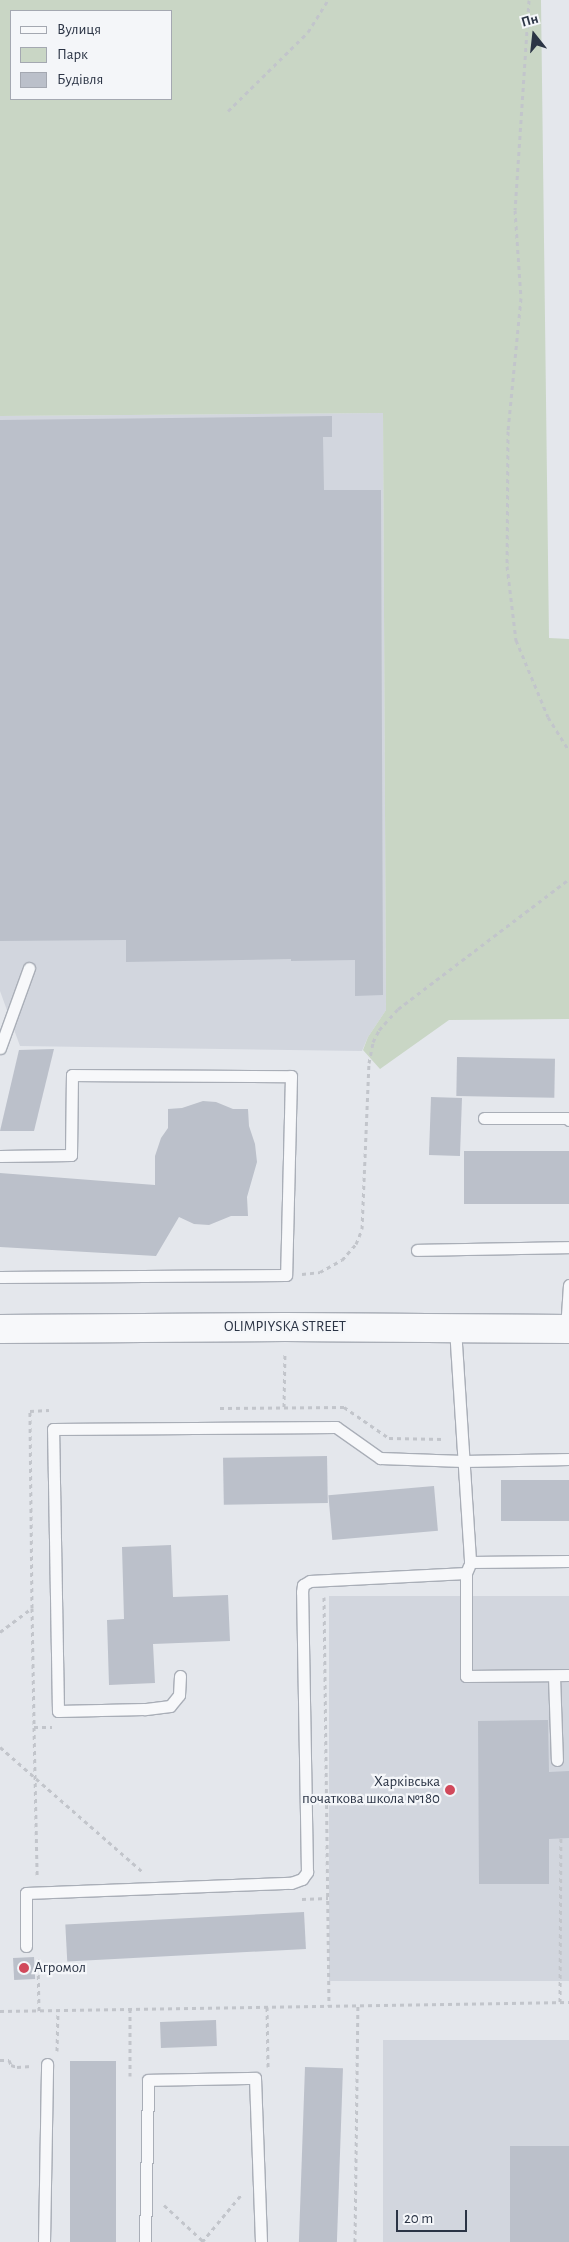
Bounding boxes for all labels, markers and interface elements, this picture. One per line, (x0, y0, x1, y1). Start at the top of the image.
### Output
legend (10, 10, 172, 100)
north arrow (509, 10, 559, 60)
text: Пн (520, 12, 540, 30)
text: Вулиця (57, 22, 101, 37)
text: Парк (57, 47, 88, 62)
text: Будівля (57, 72, 103, 87)
street label: OLIMPIYSKA STREET (224, 1318, 346, 1336)
place label: Харківська початкова школа №180 (302, 1772, 440, 1807)
marker: Харківська початкова школа №180 (444, 1784, 456, 1796)
place label: Агромол (34, 1959, 86, 1977)
marker: Агромол (18, 1962, 30, 1974)
scale bar (399, 2200, 470, 2232)
text: 20 m (404, 2211, 433, 2226)

